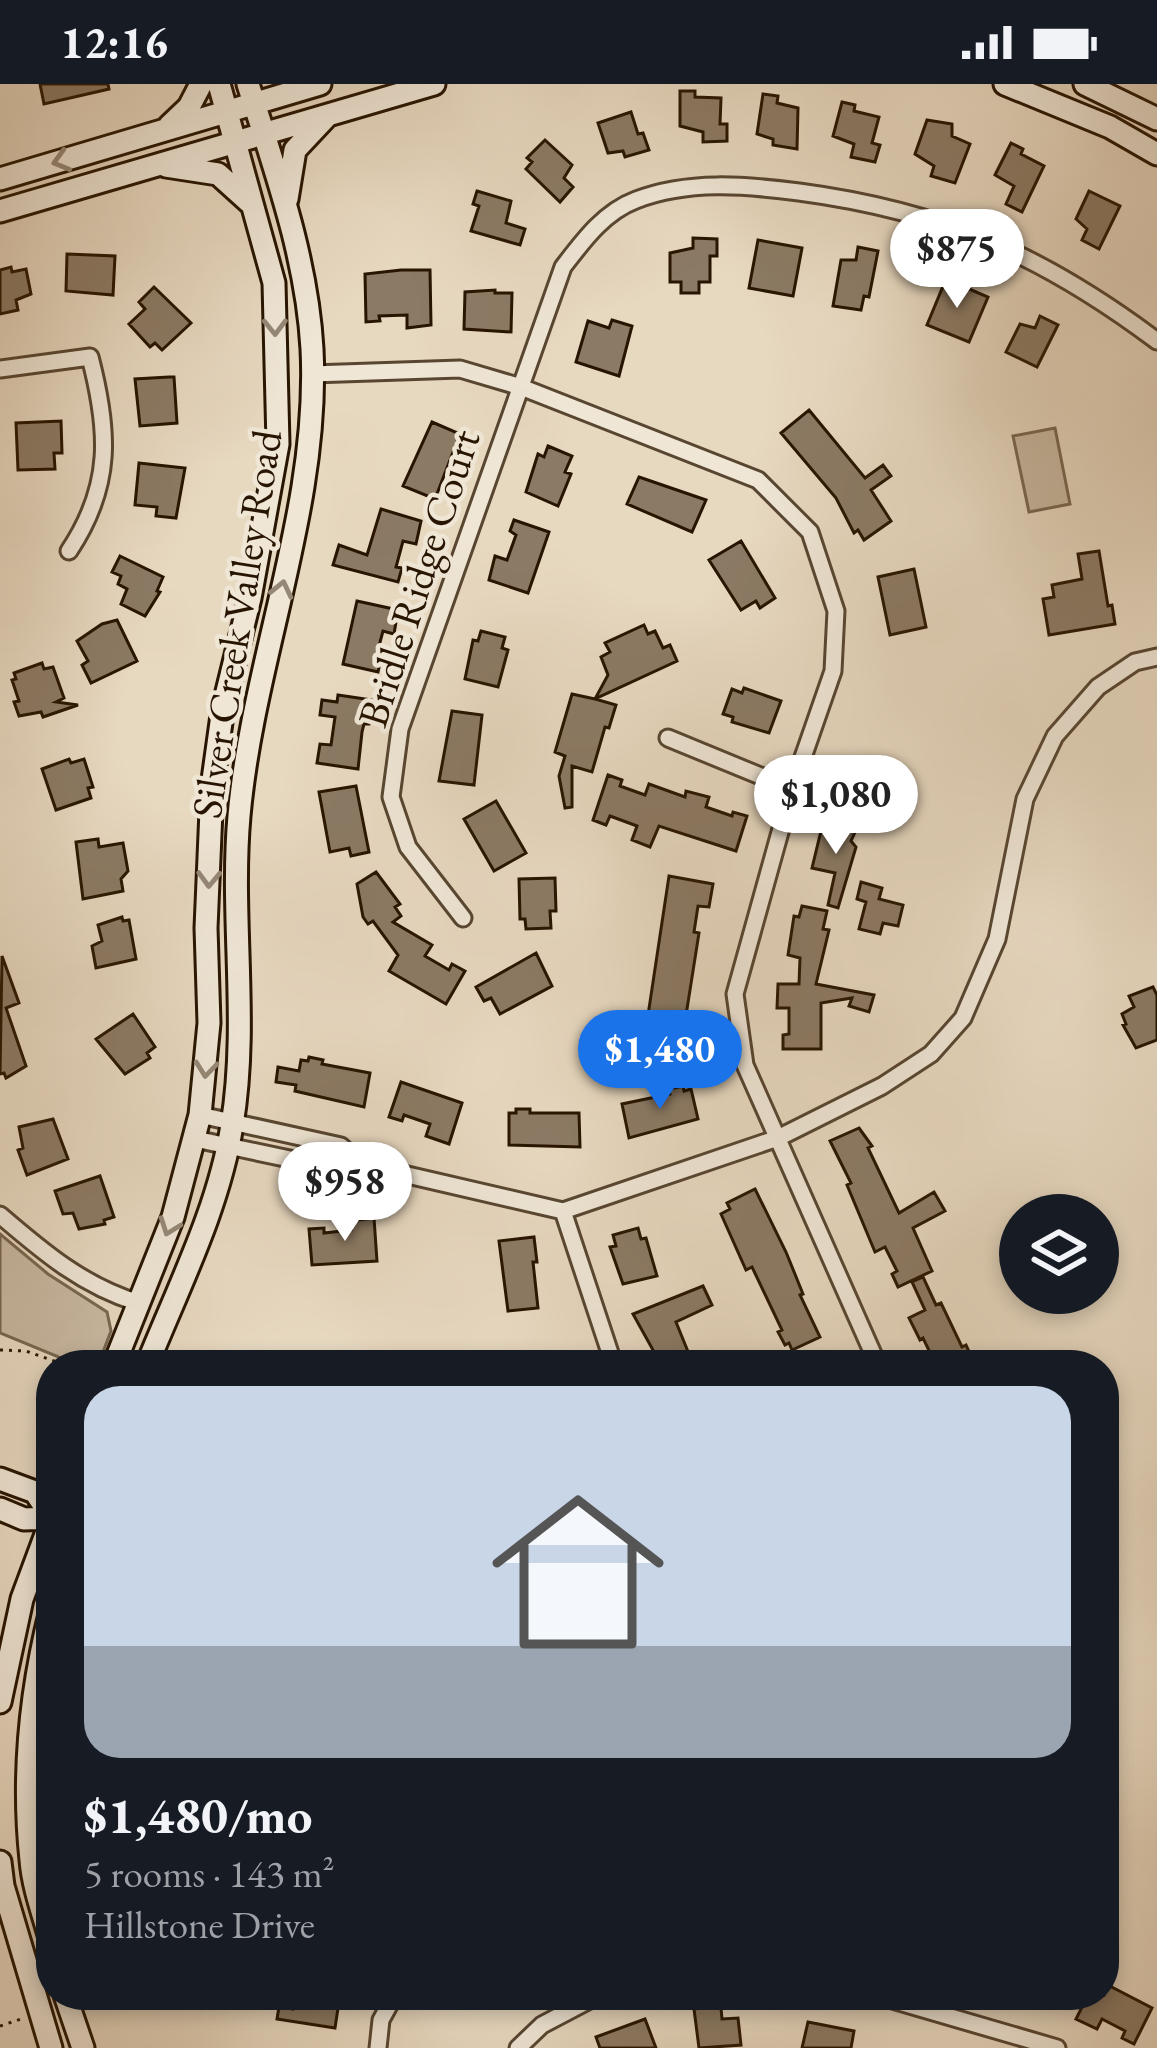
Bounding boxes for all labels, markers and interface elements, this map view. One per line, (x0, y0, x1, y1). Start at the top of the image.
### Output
text: 12:16 (60, 13, 168, 71)
one-way arrow (51, 147, 71, 172)
pin: $875 (886, 209, 1028, 311)
text: $875 (917, 222, 997, 273)
one-way arrow (262, 318, 288, 337)
street label: Bridle Ridge Court (344, 422, 492, 734)
street label: Silver Creek Valley Road (179, 425, 294, 822)
one-way arrow (268, 580, 293, 600)
pin: $1,080 (738, 755, 934, 857)
text: $1,080 (781, 768, 891, 819)
one-way arrow (196, 870, 222, 889)
pin: $1,480 (562, 1010, 758, 1112)
text: $1,480 (605, 1023, 715, 1074)
one-way arrow (194, 1060, 219, 1079)
pin: $958 (274, 1142, 416, 1244)
text: $958 (305, 1155, 385, 1206)
map controls (999, 1194, 1119, 1314)
button: layers (999, 1194, 1119, 1314)
one-way arrow (159, 1216, 183, 1237)
icon: home (470, 1464, 686, 1680)
text: $1,480/mo (84, 1782, 312, 1848)
text: 5 rooms · 143 m² (84, 1848, 335, 1899)
text: Hillstone Drive (84, 1899, 315, 1950)

